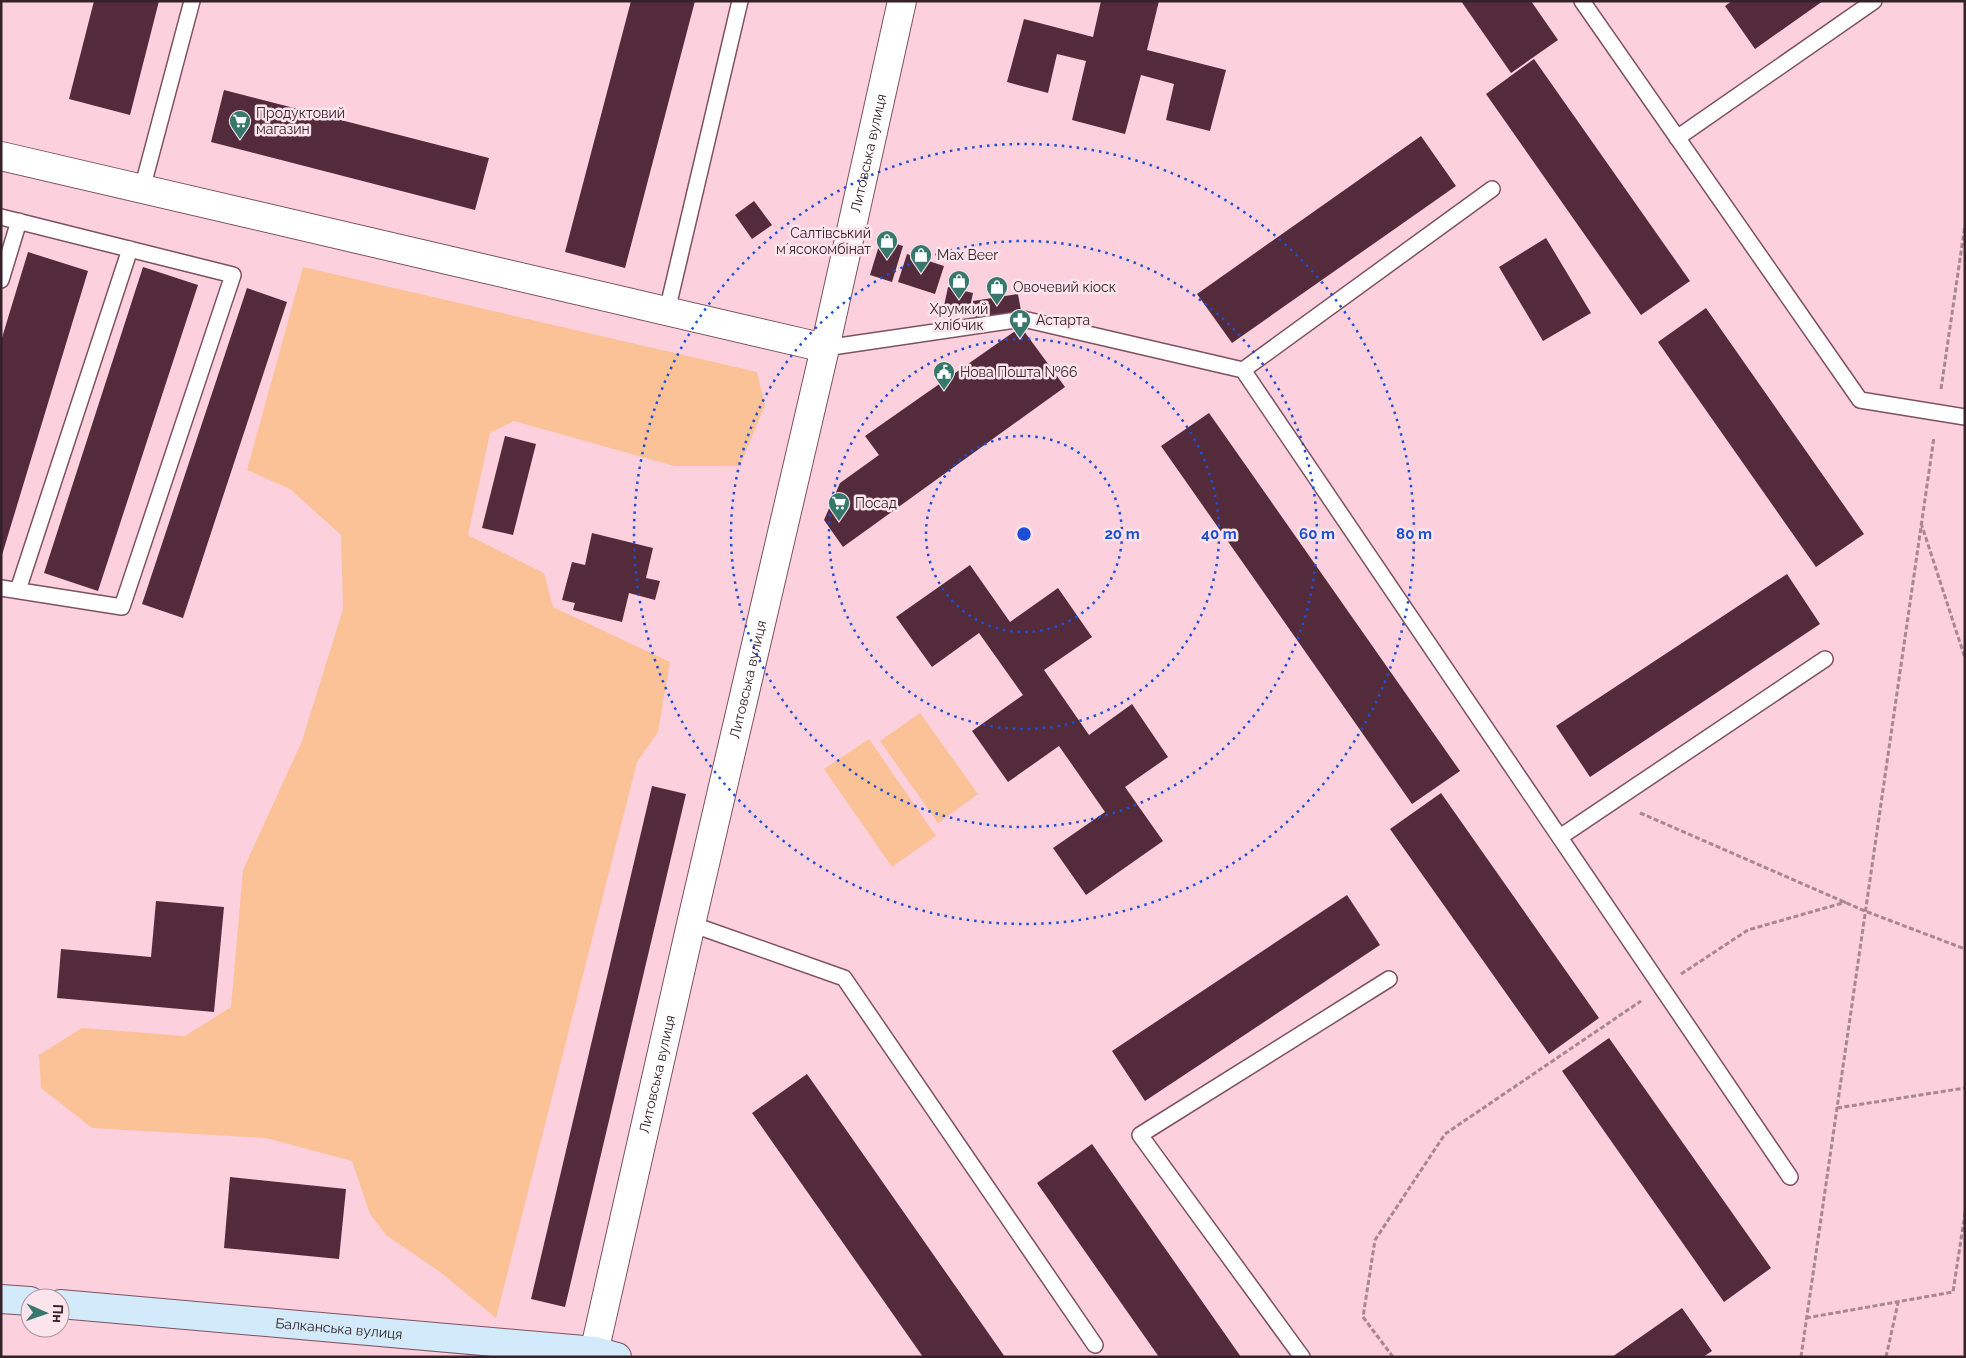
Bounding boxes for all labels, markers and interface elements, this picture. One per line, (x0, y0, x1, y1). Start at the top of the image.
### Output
street label: Литовська вулиця (847, 92, 889, 214)
place label: Продуктовий магазин (256, 105, 345, 137)
supermarket icon: Продуктовий магазин (228, 109, 252, 140)
place label: Салтівський мʼясокомбінат (776, 225, 871, 257)
shop icon: Салтівський мʼясокомбінат (875, 229, 899, 260)
shop icon: Max Beer (909, 243, 933, 274)
place label: Max Beer (937, 247, 998, 263)
shop icon: Хрумкий хлібчик (947, 269, 971, 300)
shop icon: Овочевий кіоск (985, 275, 1009, 306)
place label: Овочевий кіоск (1013, 279, 1116, 295)
place label: Хрумкий хлібчик (930, 301, 988, 333)
pharmacy icon: Астарта (1008, 308, 1032, 339)
place label: Астарта (1036, 312, 1090, 328)
public building icon: Нова Пошта №66 (932, 360, 956, 391)
place label: Нова Пошта №66 (960, 364, 1077, 380)
supermarket icon: Посад (827, 491, 851, 522)
place label: Посад (855, 495, 897, 511)
centre of rings (1015, 525, 1033, 543)
text: 20 m (1104, 525, 1140, 543)
text: 40 m (1201, 525, 1237, 543)
text: 60 m (1299, 525, 1335, 543)
text: 80 m (1396, 525, 1432, 543)
street label: Литовська вулиця (726, 619, 769, 740)
street label: Литовська вулиця (636, 1013, 678, 1135)
north arrow (20, 1288, 70, 1338)
text: Пн (50, 1304, 66, 1323)
street label: Балканська вулиця (275, 1315, 403, 1342)

